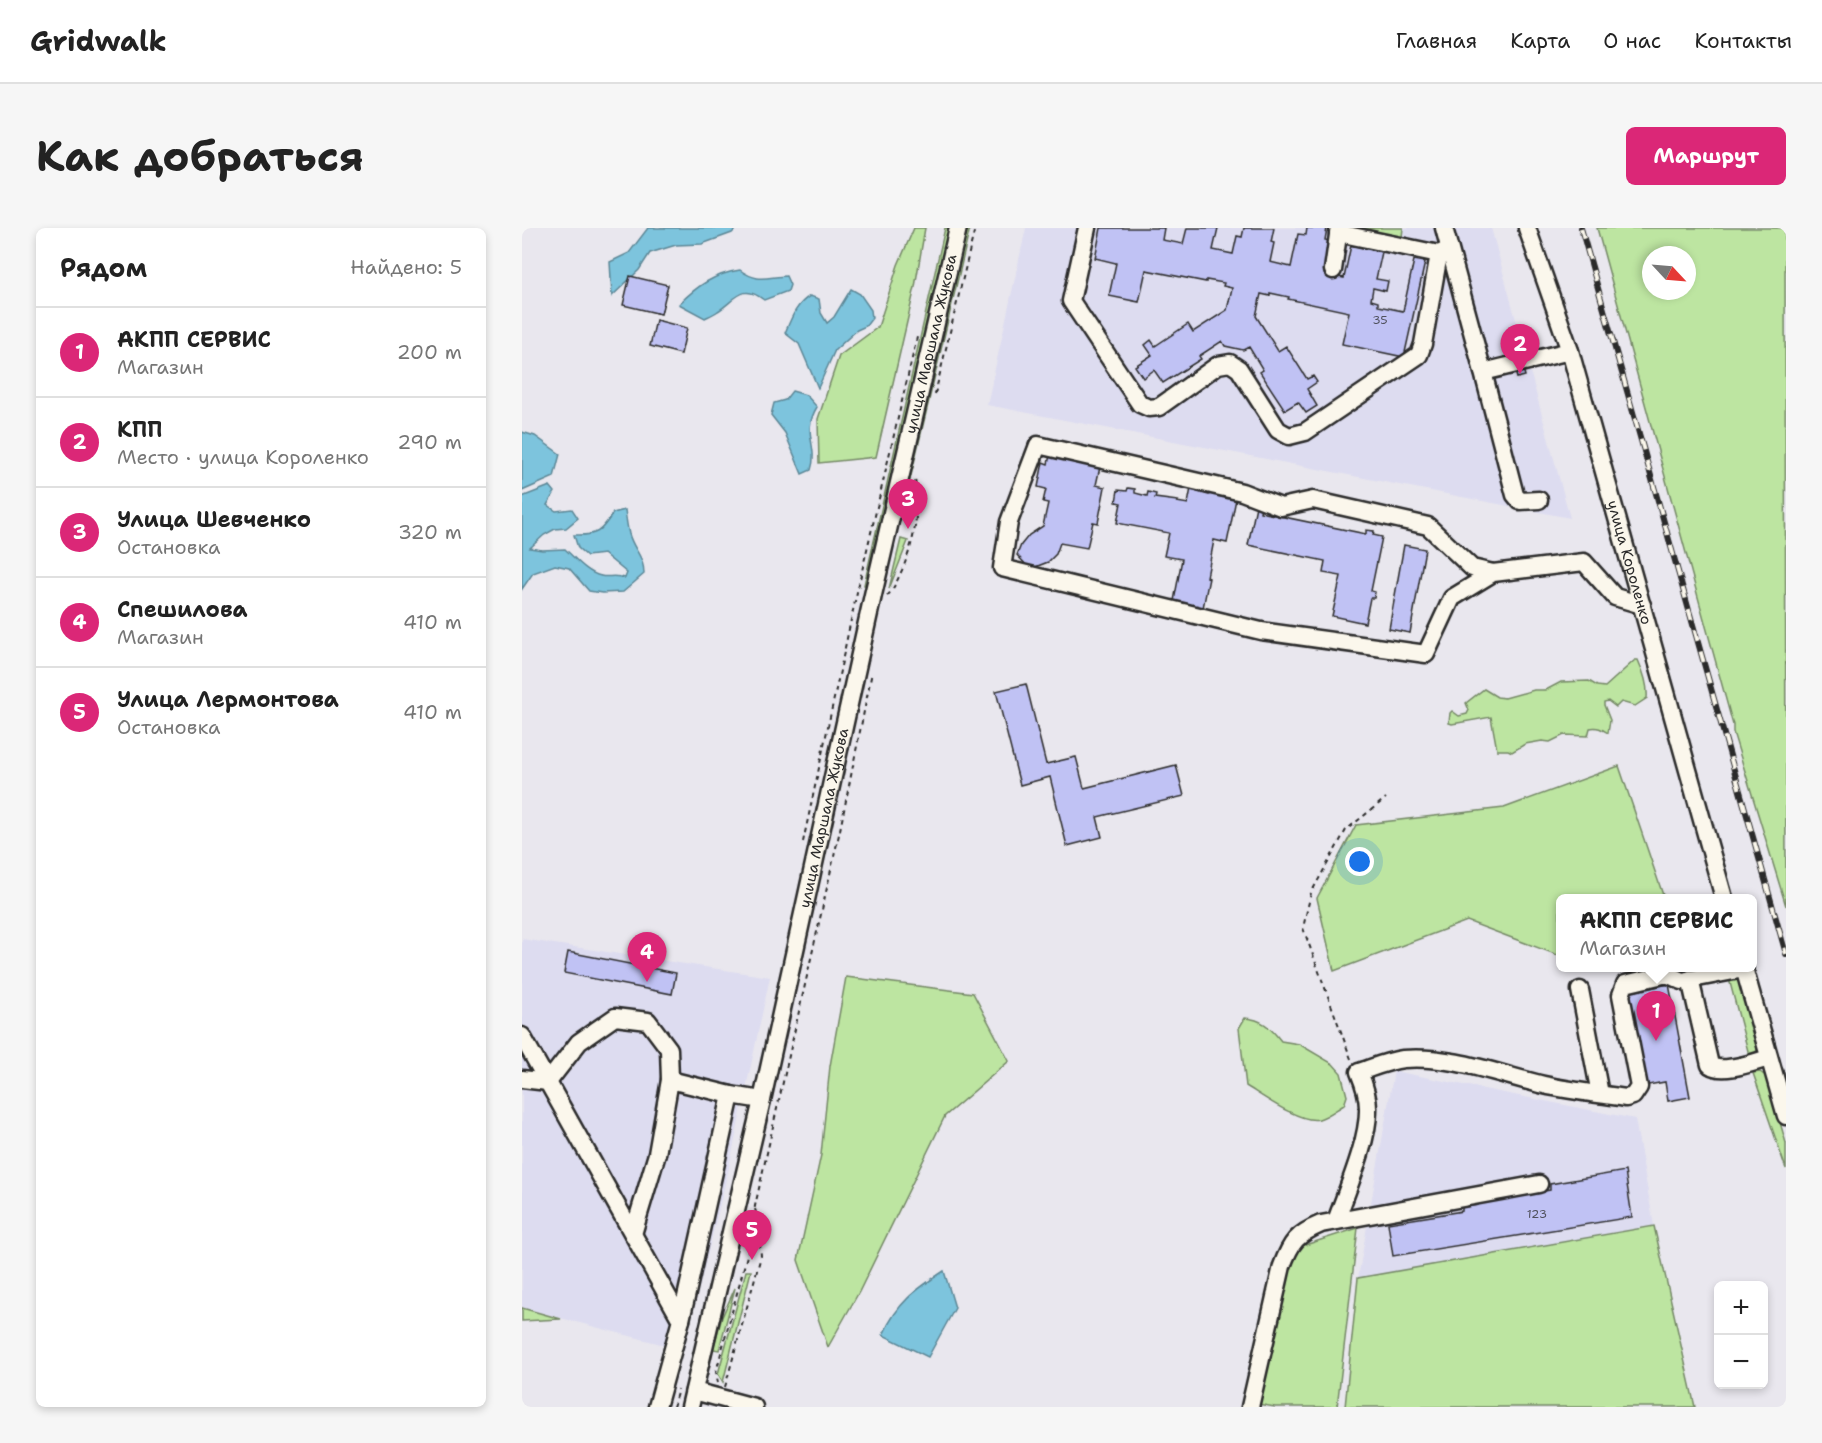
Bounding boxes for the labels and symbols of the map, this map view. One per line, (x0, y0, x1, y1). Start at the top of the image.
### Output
north arrow (1642, 246, 1696, 300)
street label: улица Маршала Жукова (901, 252, 962, 436)
house number: 35 (1372, 312, 1388, 328)
pin: 2 (1500, 324, 1540, 374)
pin: 3 (888, 480, 928, 529)
street label: улица Короленко (1603, 498, 1657, 627)
street label: улица Маршала Жукова (794, 726, 854, 910)
your location (1345, 847, 1374, 876)
pin: 4 (628, 932, 666, 982)
pin: 1 (1636, 992, 1676, 1041)
house number: 123 (1527, 1206, 1547, 1222)
pin: 5 (732, 1210, 772, 1260)

